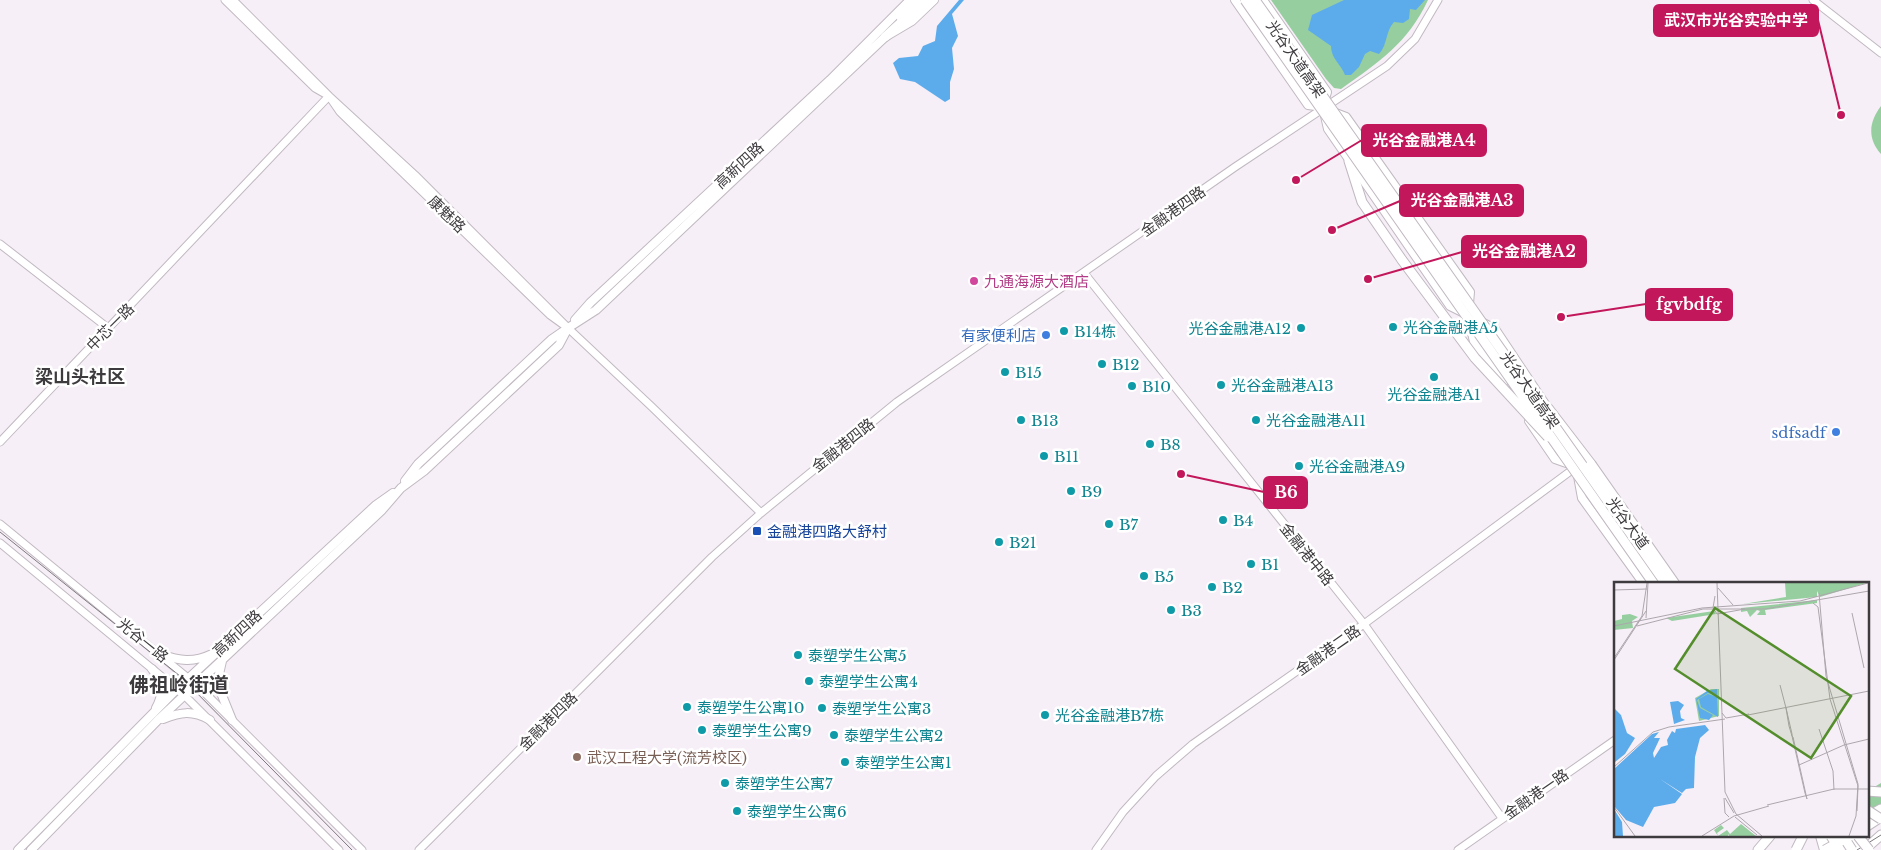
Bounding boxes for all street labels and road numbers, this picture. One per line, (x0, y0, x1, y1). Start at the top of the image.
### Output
street label: 光谷大道高架 (1262, 17, 1330, 101)
street label: 高新四路 (711, 138, 767, 192)
street label: 金融港四路 (1137, 182, 1209, 240)
street label: 康魅路 (424, 192, 470, 236)
street label: 中芯一路 (82, 299, 138, 355)
street label: 光谷大道高架 (1496, 348, 1564, 432)
street label: 金融港四路 (808, 414, 878, 476)
street label: 光谷大道 (1603, 493, 1653, 553)
street label: 金融港中路 (1276, 519, 1338, 589)
street label: 高新四路 (209, 606, 265, 660)
street label: 光谷一路 (114, 614, 172, 666)
street label: 金融港二路 (1292, 621, 1364, 679)
street label: 金融港四路 (515, 688, 581, 754)
street label: 金融港一路 (1500, 765, 1572, 823)

